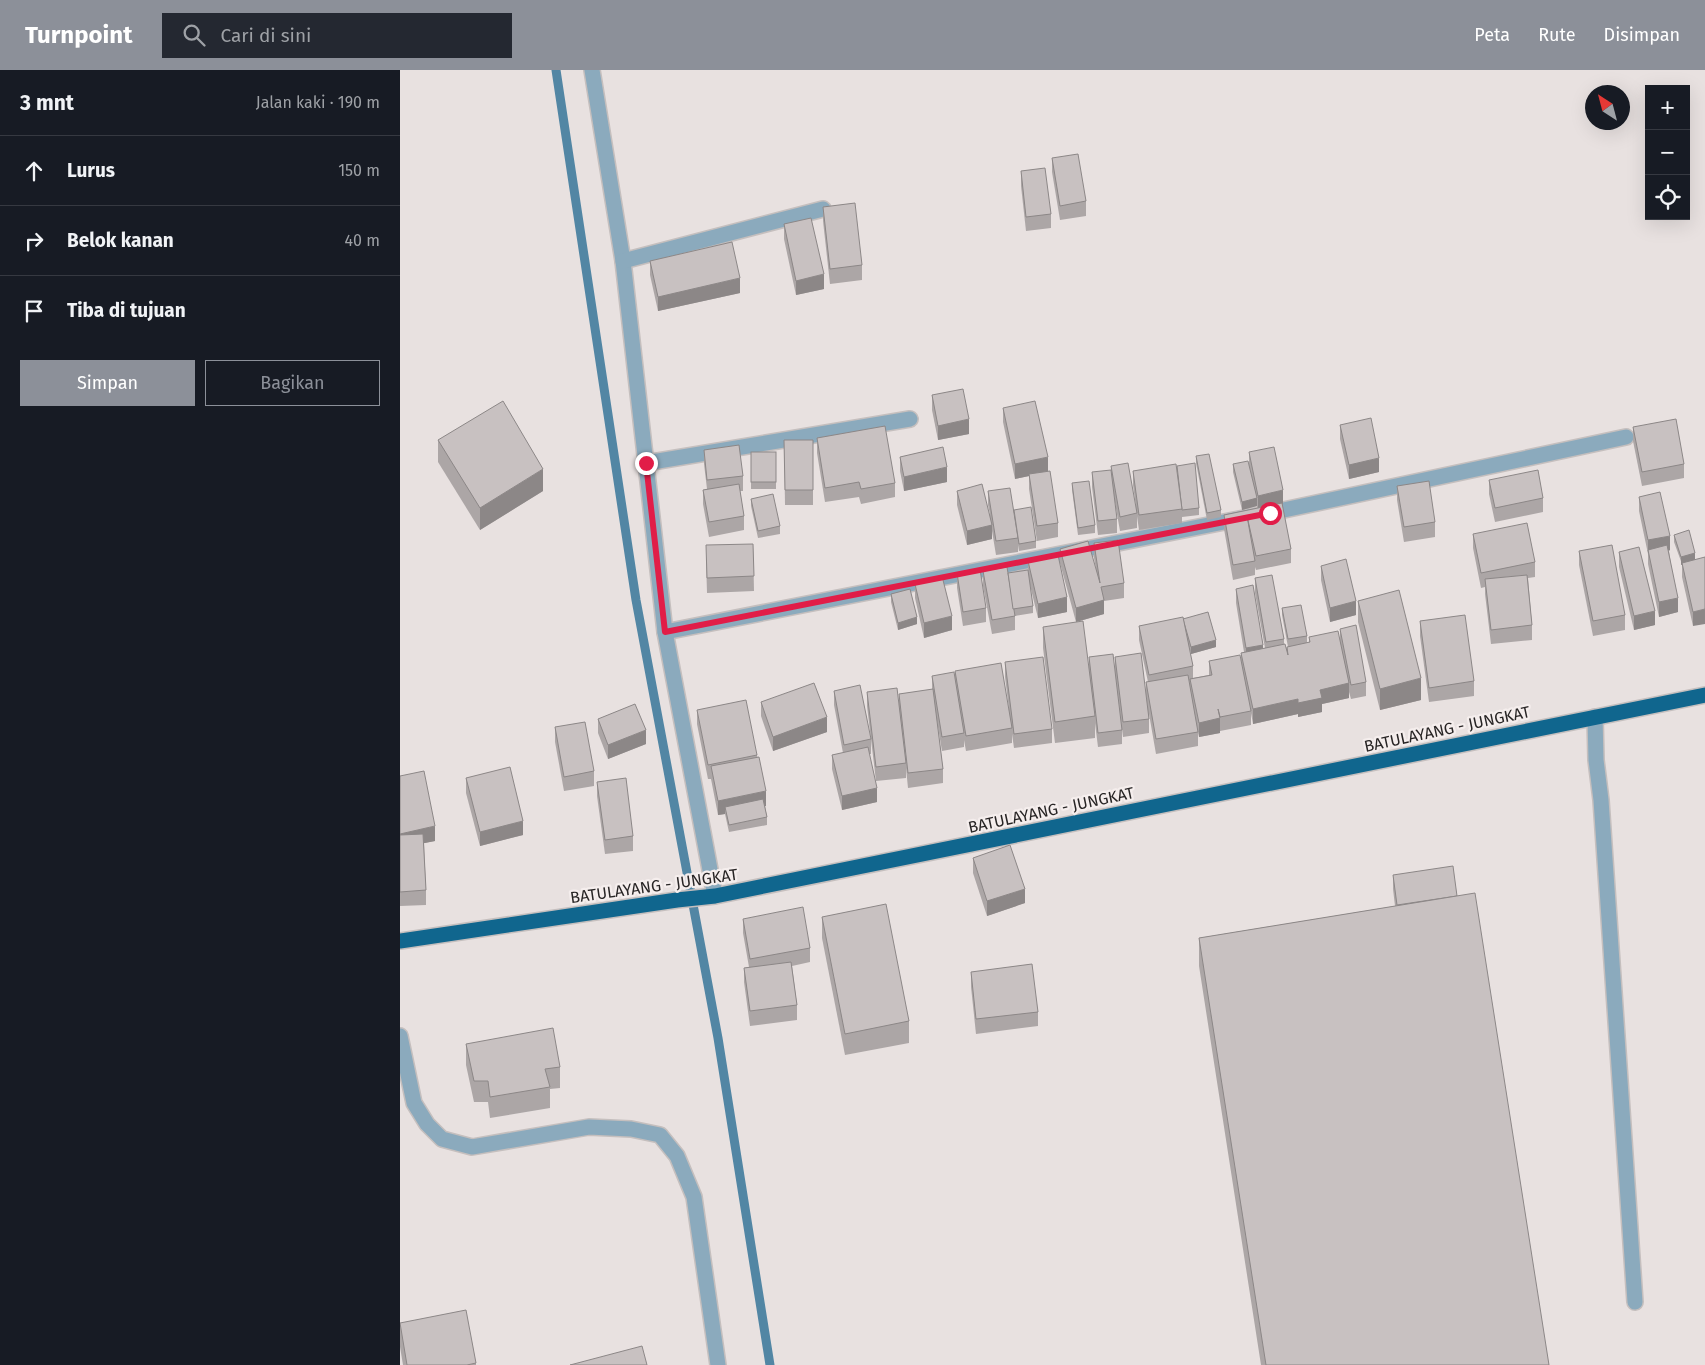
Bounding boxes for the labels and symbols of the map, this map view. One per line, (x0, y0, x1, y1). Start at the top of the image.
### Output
north arrow (1585, 85, 1630, 130)
route end (635, 452, 658, 475)
route start (1259, 502, 1282, 525)
street label: BATULAYANG - JUNGKAT (1362, 702, 1532, 756)
street label: BATULAYANG - JUNGKAT (966, 783, 1136, 837)
street label: BATULAYANG - JUNGKAT (569, 865, 740, 907)

